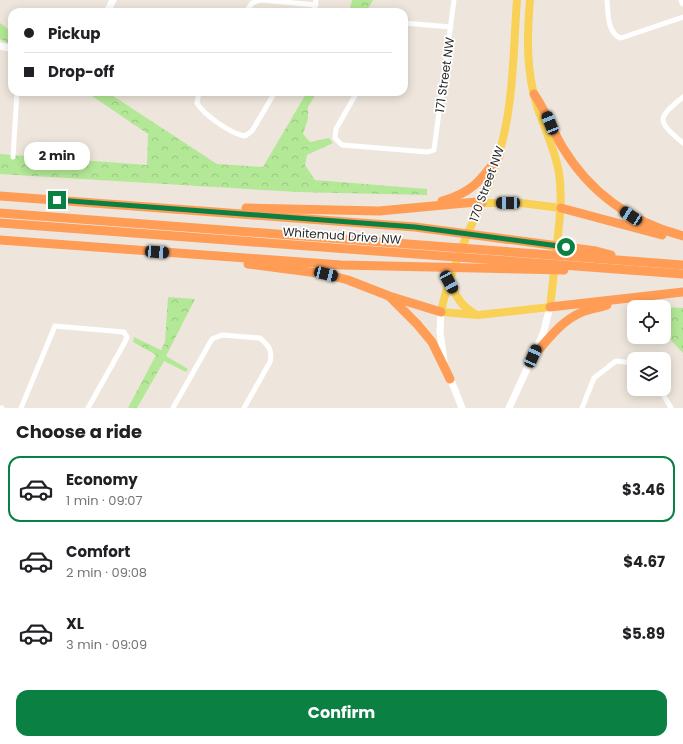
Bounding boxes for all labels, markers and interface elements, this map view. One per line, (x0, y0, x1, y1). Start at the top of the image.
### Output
text: Pickup (48, 23, 100, 44)
street label: 171 Street NW (431, 36, 458, 114)
text: Drop-off (48, 61, 114, 82)
car (540, 110, 560, 136)
callout: 2 min (24, 142, 90, 170)
street label: 170 Street NW (465, 143, 508, 224)
text: 2 min (39, 146, 75, 165)
route end (48, 191, 66, 209)
car (496, 197, 520, 209)
car (618, 204, 644, 228)
street label: Whitemud Drive NW (282, 223, 402, 248)
route start (557, 238, 575, 256)
car (145, 245, 169, 259)
car (313, 265, 339, 283)
car (438, 269, 460, 295)
map controls (627, 300, 671, 396)
button: locate (627, 300, 671, 344)
car (523, 343, 543, 369)
button: layers (627, 352, 671, 396)
text: Choose a ride (16, 419, 142, 444)
text: Economy (66, 469, 138, 490)
icon: car (18, 471, 54, 507)
text: $3.46 (622, 479, 665, 500)
text: 1 min · 09:07 (66, 491, 143, 510)
text: Comfort (66, 541, 130, 562)
icon: car (18, 543, 54, 579)
text: $4.67 (623, 551, 665, 572)
text: 2 min · 09:08 (66, 563, 147, 582)
text: XL (66, 613, 84, 634)
icon: car (18, 615, 54, 651)
text: $5.89 (622, 623, 665, 644)
text: 3 min · 09:09 (66, 635, 147, 654)
button: Confirm (16, 690, 667, 736)

